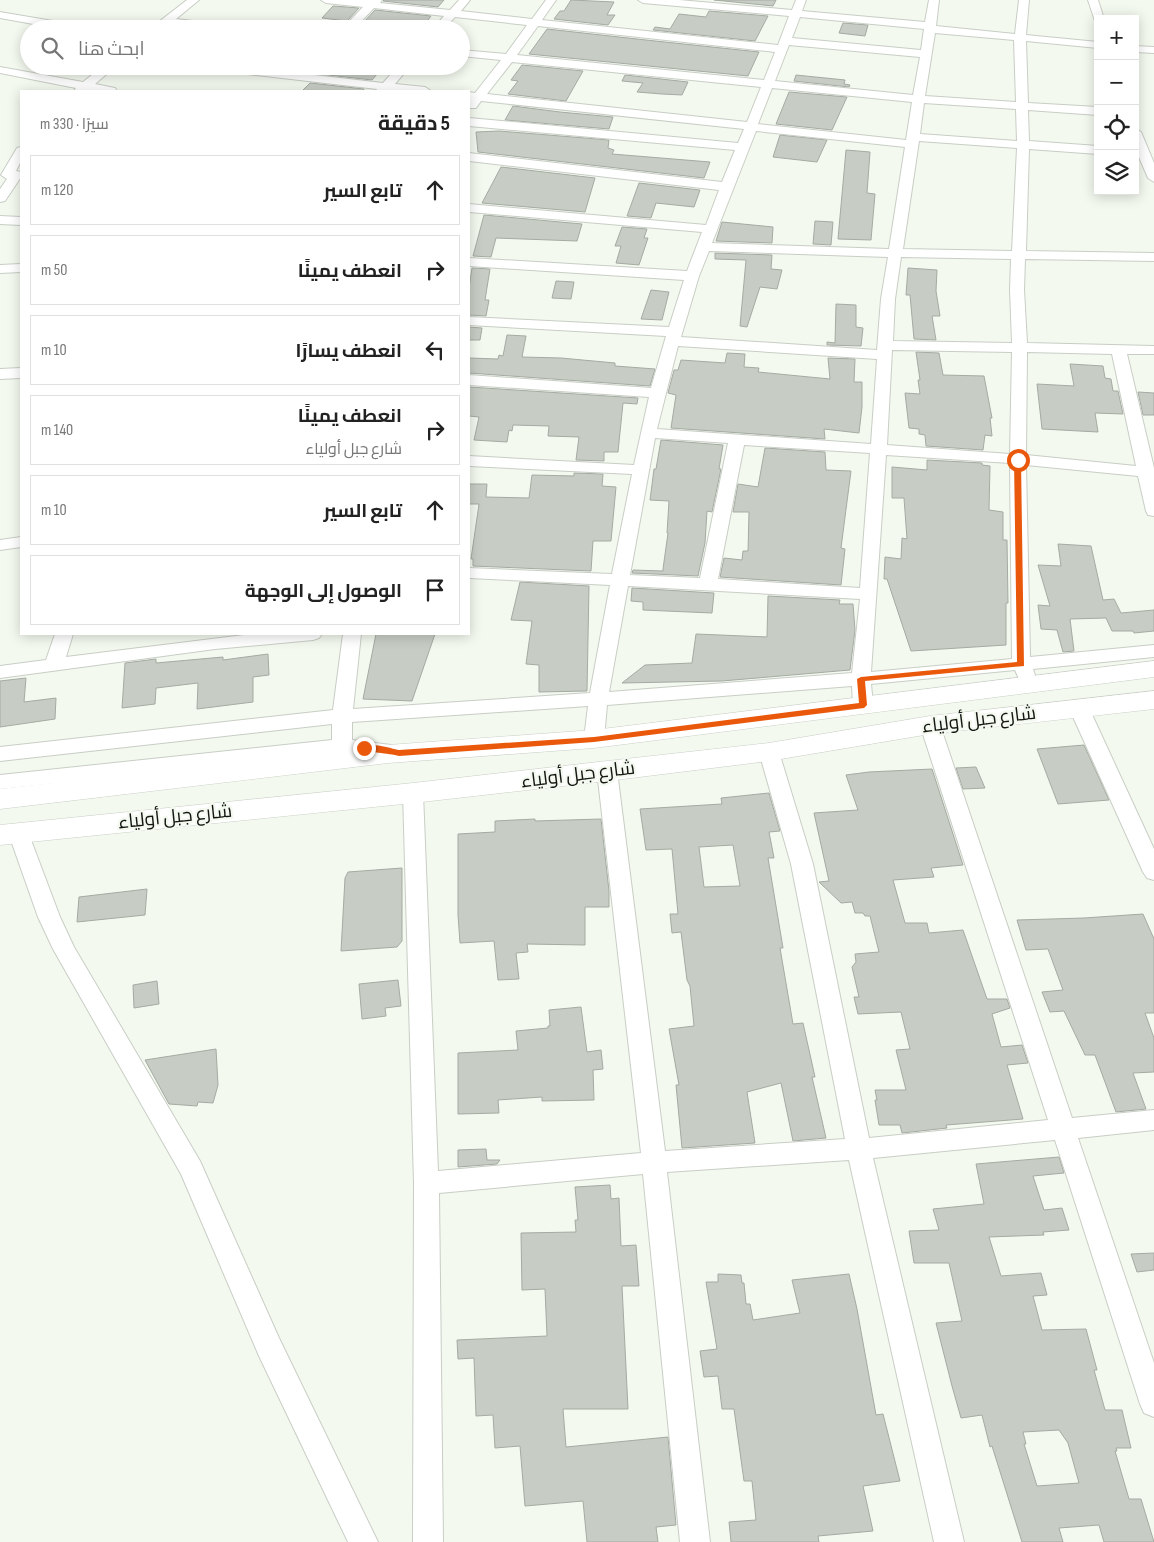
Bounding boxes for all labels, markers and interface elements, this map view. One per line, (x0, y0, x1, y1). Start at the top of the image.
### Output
map controls (1094, 15, 1139, 195)
button: + (1094, 15, 1139, 60)
search box (20, 20, 470, 75)
icon: search (38, 34, 66, 62)
text: ابحث هنا (78, 38, 145, 61)
button: − (1094, 60, 1139, 105)
button: locate (1094, 105, 1139, 150)
text: 5 دقيقة (378, 111, 450, 136)
text: سيرًا · 330 m (40, 115, 109, 134)
button: layers (1094, 150, 1139, 195)
icon: ahead (421, 176, 449, 204)
text: تابع السير (323, 180, 402, 203)
text: 120 m (41, 181, 73, 200)
icon: right (421, 256, 449, 284)
text: انعطف يمينًا (298, 260, 402, 283)
text: 50 m (41, 261, 67, 280)
icon: left (421, 336, 449, 364)
text: انعطف يسارًا (295, 340, 402, 363)
text: 10 m (41, 341, 67, 360)
text: انعطف يمينًا (298, 405, 402, 428)
icon: right (421, 416, 449, 444)
text: 140 m (41, 421, 73, 440)
text: شارع جبل أولياء (306, 440, 402, 459)
route start (1007, 449, 1030, 472)
icon: ahead (421, 496, 449, 524)
text: تابع السير (323, 500, 402, 523)
text: 10 m (41, 501, 67, 520)
icon: arrive (421, 576, 449, 604)
text: الوصول إلى الوجهة (245, 580, 402, 603)
street label: شارع جبل أولياء (921, 701, 1037, 739)
route end (353, 737, 376, 760)
street label: شارع جبل أولياء (520, 756, 636, 794)
street label: شارع جبل أولياء (117, 799, 233, 835)

